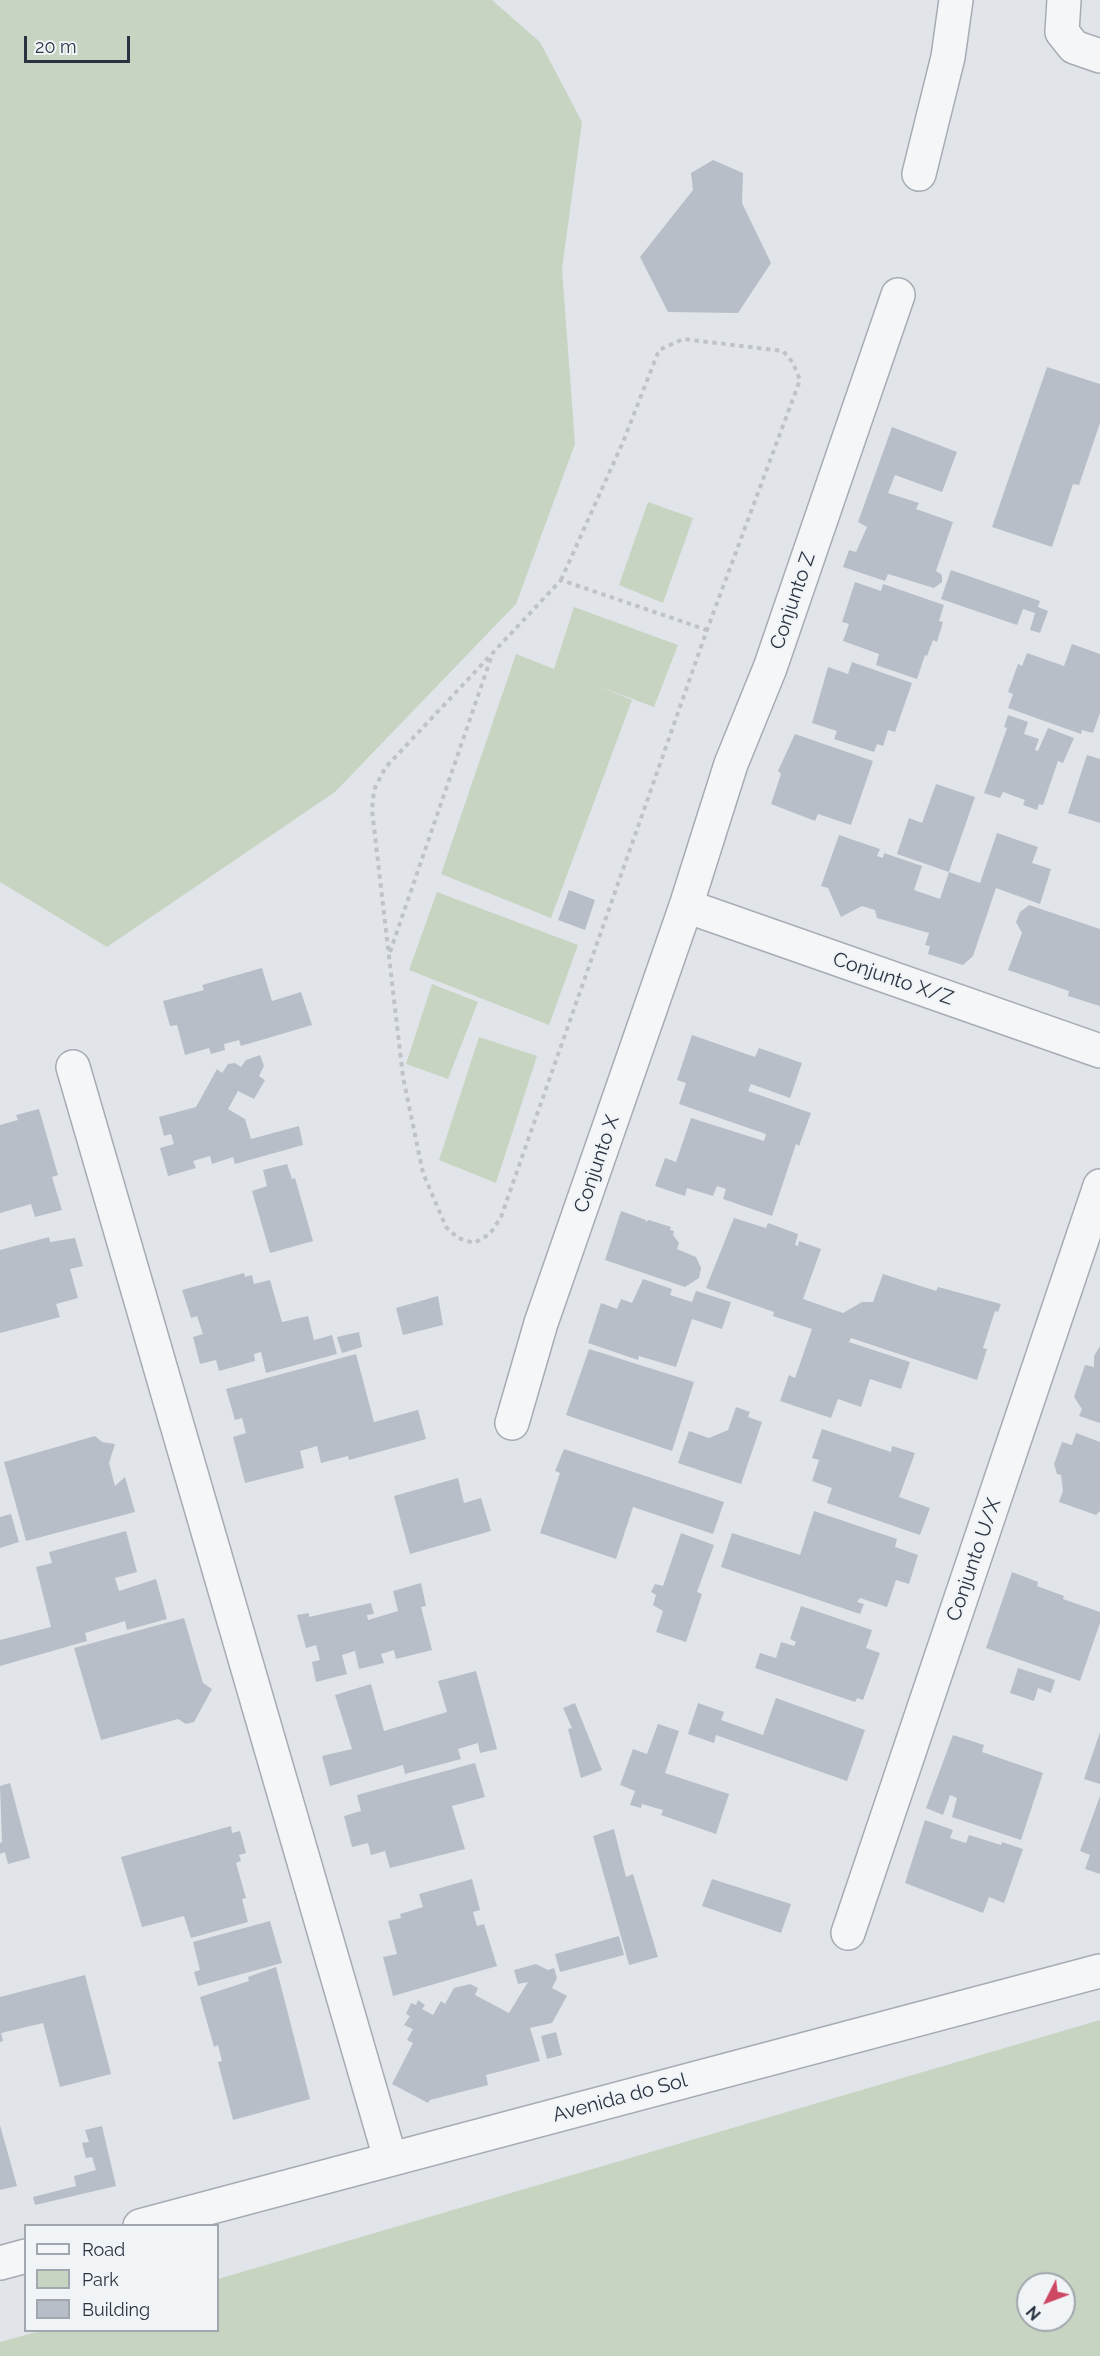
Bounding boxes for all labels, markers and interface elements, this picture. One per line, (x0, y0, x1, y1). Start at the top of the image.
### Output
scale bar (27, 24, 134, 62)
text: 20 m (35, 36, 77, 57)
street label: Conjunto Z (765, 549, 821, 653)
street label: Conjunto X/Z (830, 947, 956, 1011)
street label: Conjunto X (569, 1112, 625, 1216)
street label: Conjunto U/X (942, 1495, 1006, 1625)
street label: Avenida do Sol (550, 2069, 690, 2127)
legend (24, 2224, 219, 2332)
text: Road (82, 2239, 125, 2260)
text: Park (82, 2269, 119, 2290)
north arrow (1016, 2272, 1076, 2332)
text: Building (82, 2299, 150, 2320)
text: N (1023, 2302, 1045, 2324)

